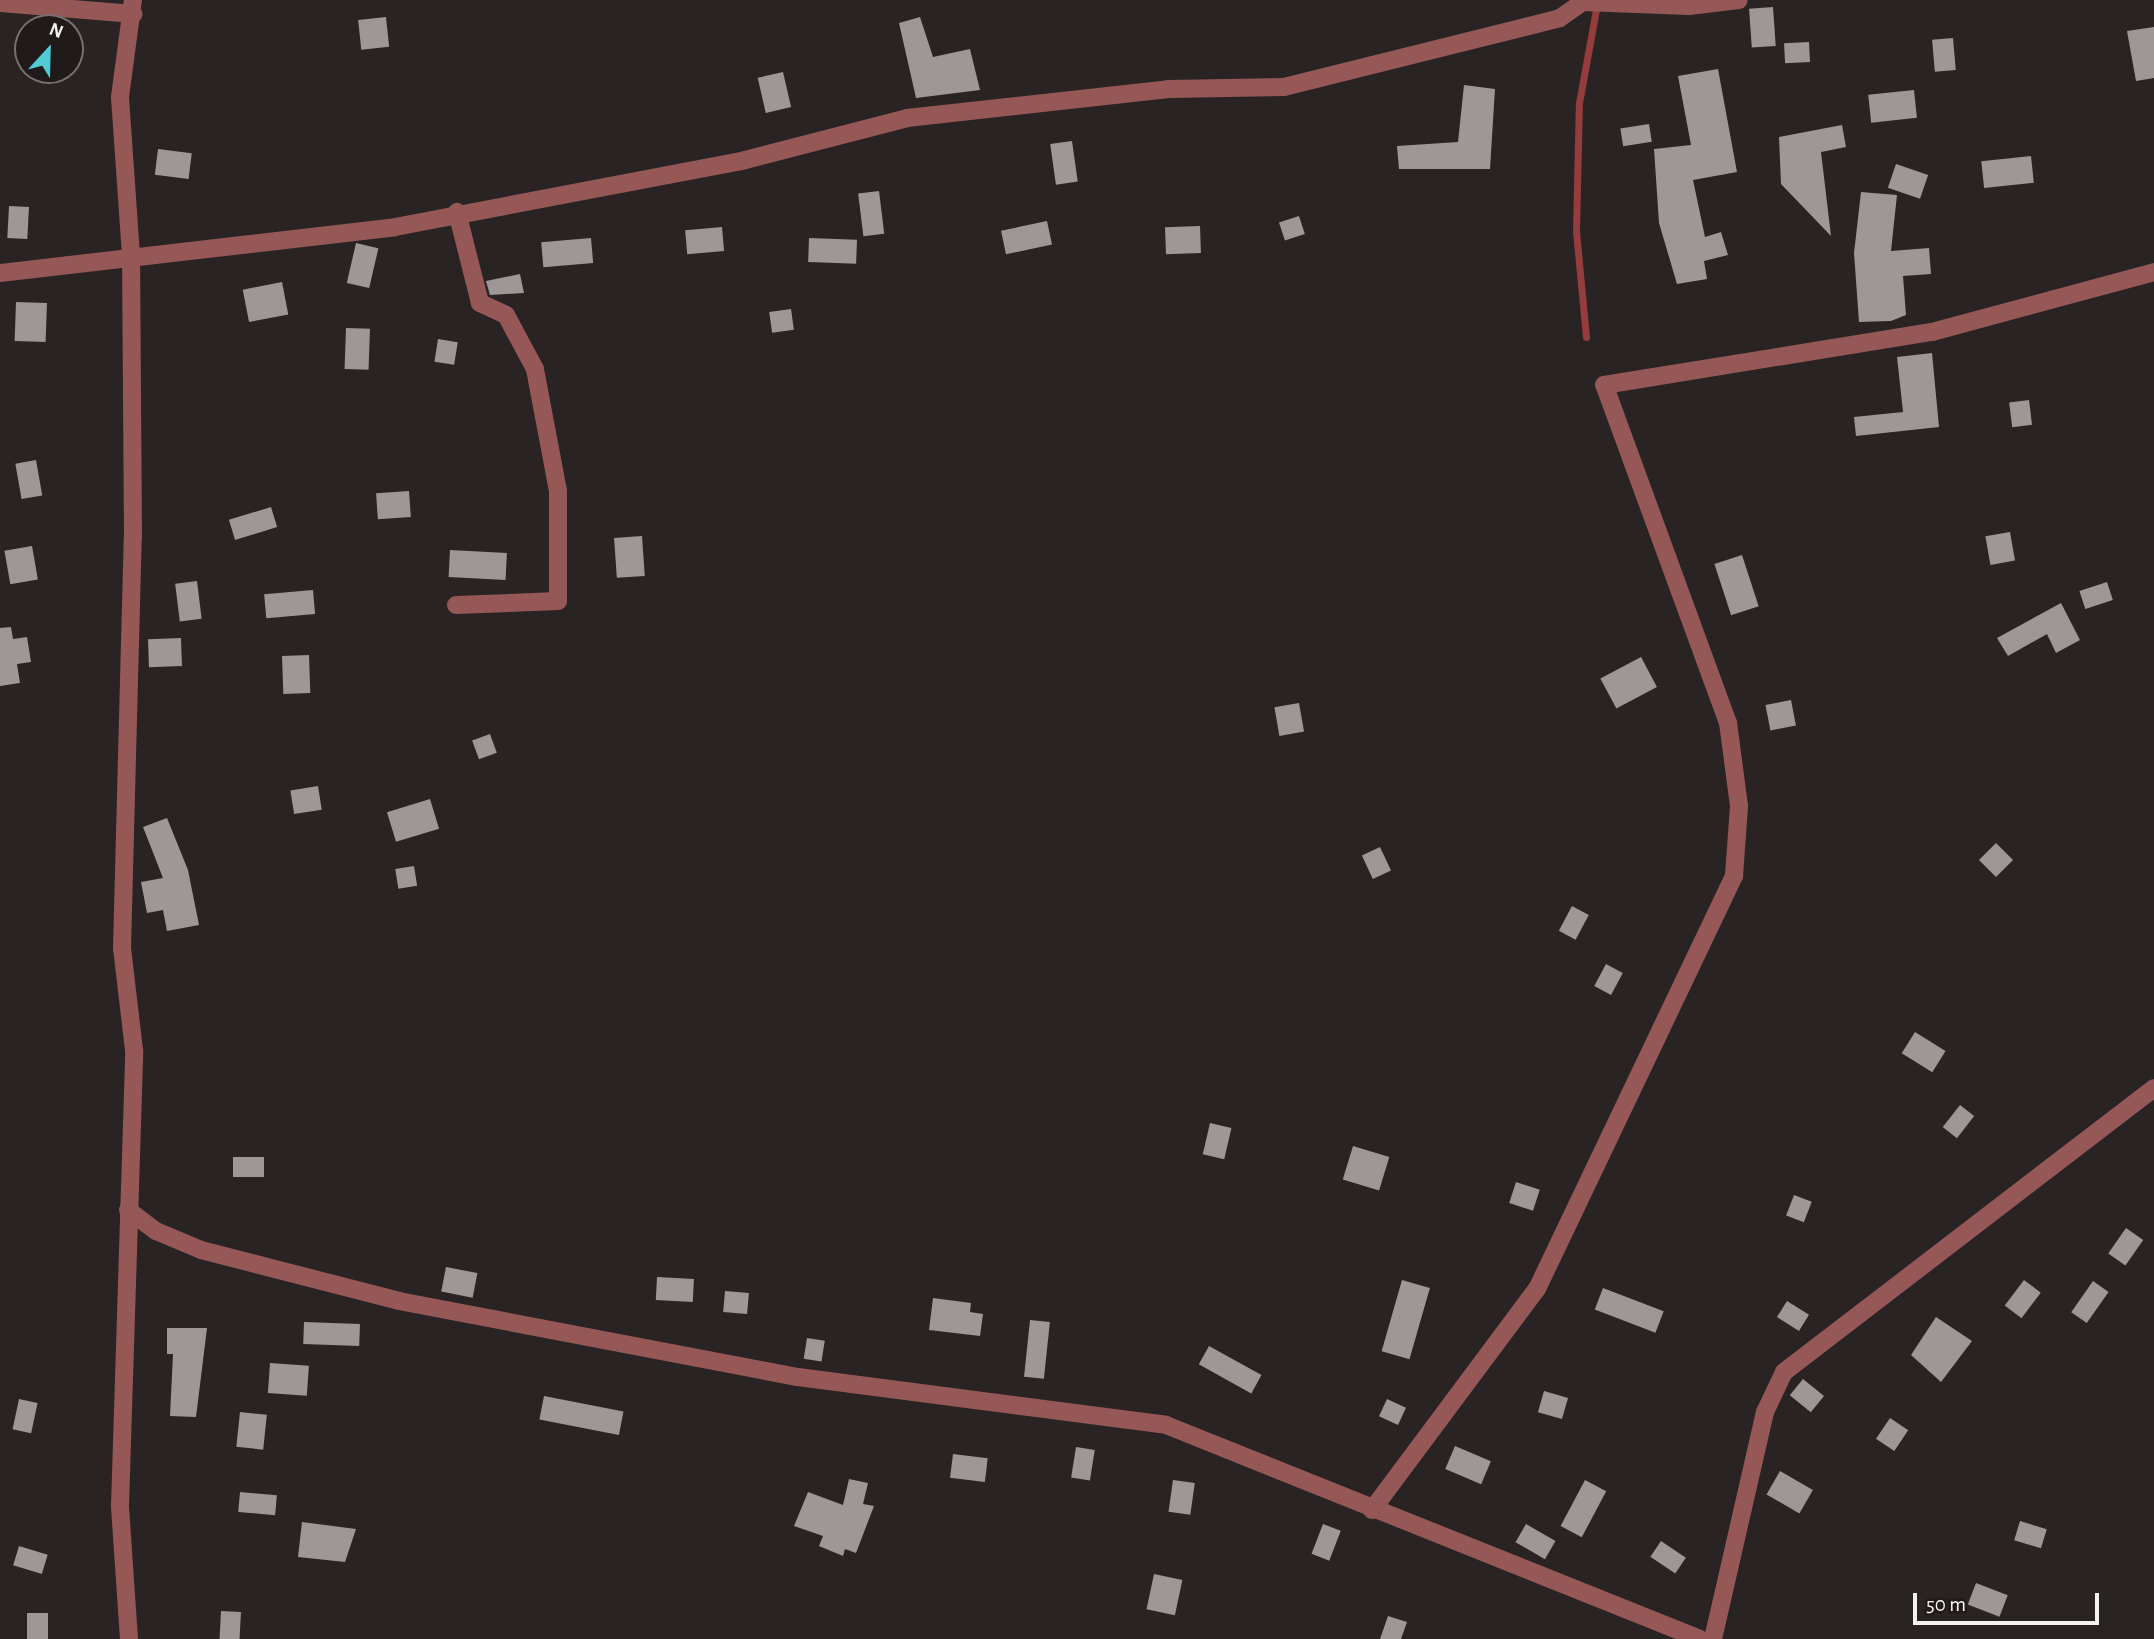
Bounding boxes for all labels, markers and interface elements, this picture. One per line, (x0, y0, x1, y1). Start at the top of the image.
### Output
north arrow (14, 14, 84, 84)
text: N (47, 20, 66, 42)
scale bar (1916, 1580, 2102, 1624)
text: 50 m (1926, 1594, 1966, 1615)

